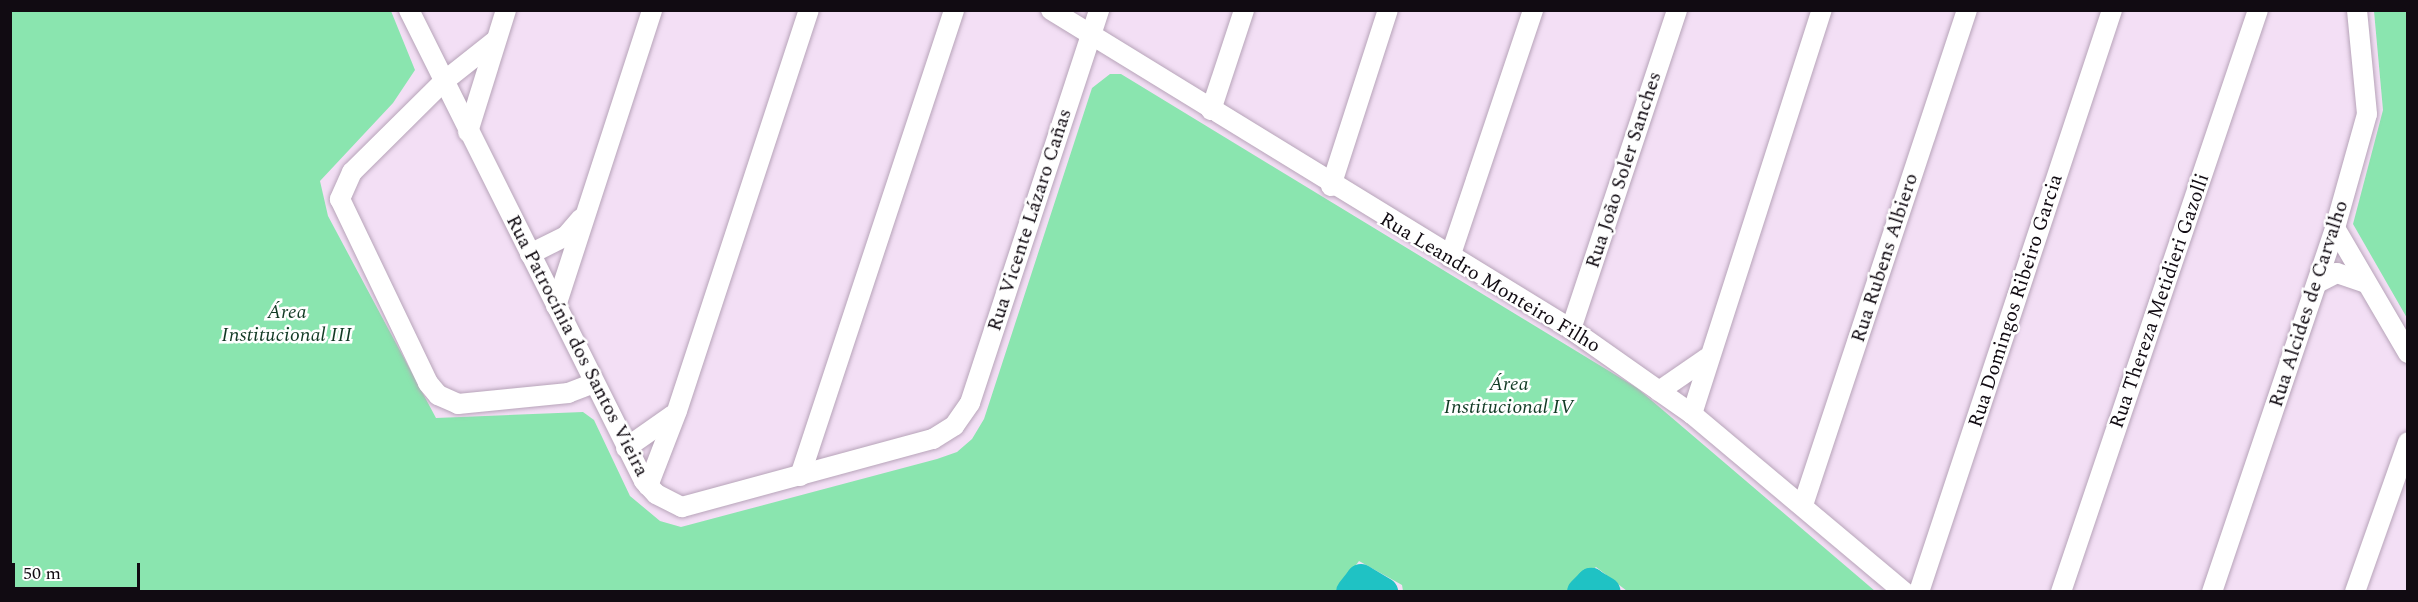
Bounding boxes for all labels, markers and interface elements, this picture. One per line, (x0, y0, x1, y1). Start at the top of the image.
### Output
street label: Rua João Soler Sanches (1581, 69, 1667, 271)
street label: Rua Vicente Lázaro Cañas (983, 106, 1077, 334)
street label: Rua Rubens Albiero (1846, 170, 1924, 346)
street label: Rua Thereza Metidieri Gazolli (2105, 170, 2215, 432)
street label: Rua Domingos Ribeiro Garcia (1964, 171, 2068, 431)
street label: Rua Alcides de Carvalho (2264, 198, 2354, 410)
street label: Rua Leandro Monteiro Filho (1375, 208, 1605, 358)
street label: Rua Patrocínia dos Santos Vieira (500, 211, 654, 481)
park label: Área Institucional III (222, 300, 352, 347)
park label: Área Institucional IV (1444, 373, 1574, 420)
scale bar (15, 551, 142, 589)
text: 50 m (23, 560, 61, 587)

